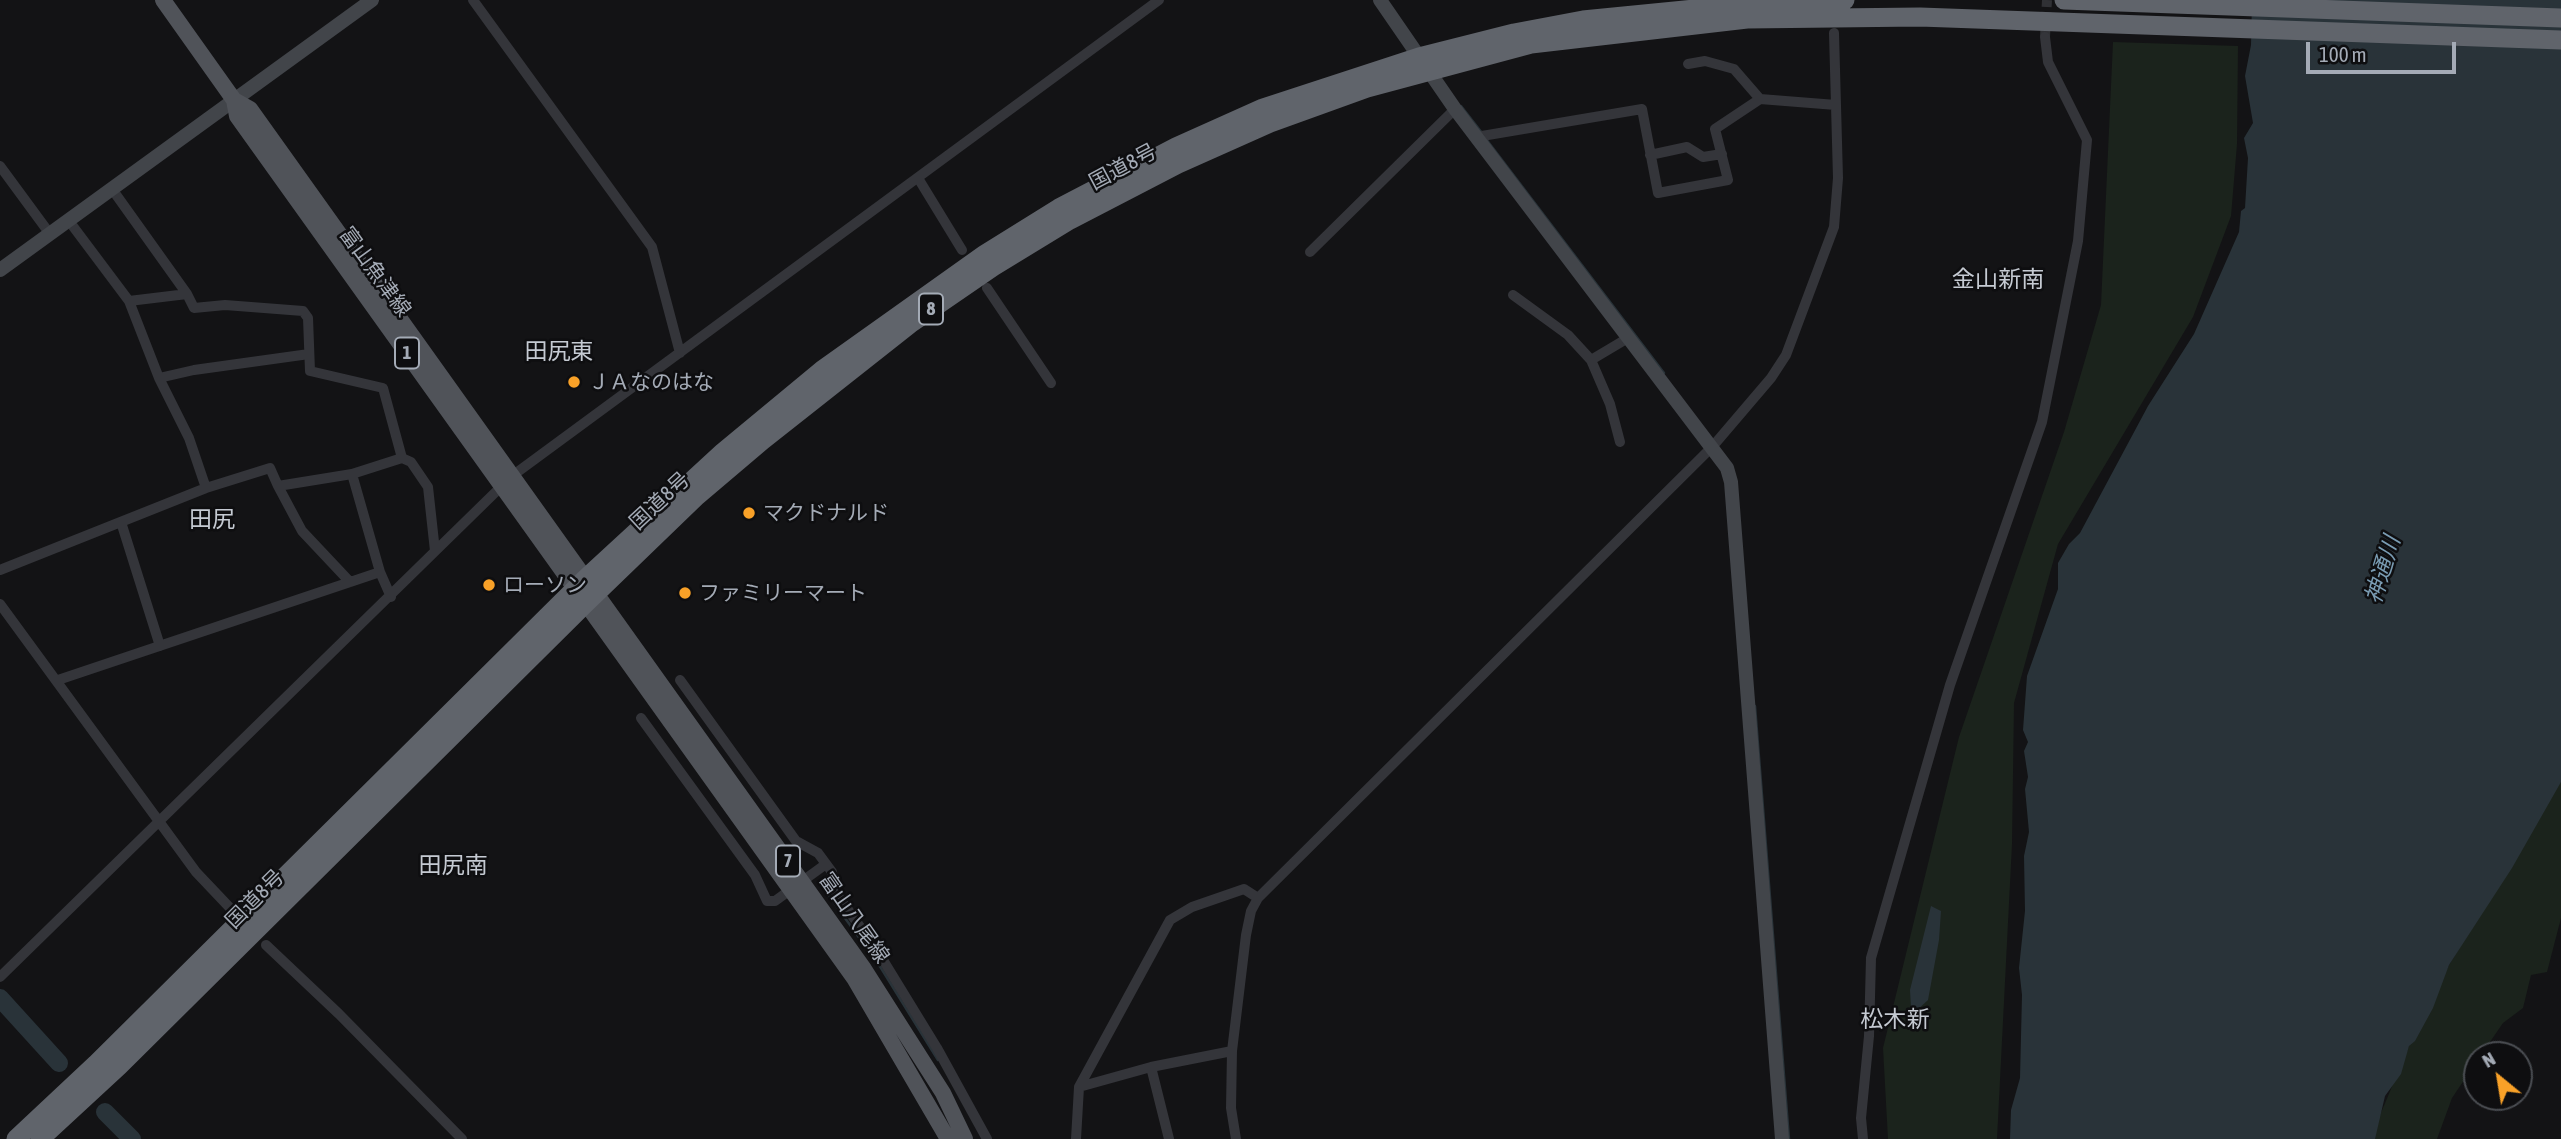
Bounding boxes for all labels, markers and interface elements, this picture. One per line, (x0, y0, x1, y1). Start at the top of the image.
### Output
scale bar (2309, 28, 2460, 72)
text: 100 m (2319, 42, 2367, 66)
street label: 国道8号 (1085, 139, 1161, 195)
street label: 富山魚津線 (334, 222, 416, 322)
district label: 金山新南 (1952, 266, 2044, 294)
road number: 8 (919, 294, 943, 324)
road number: 1 (395, 338, 419, 368)
district label: 田尻東 (525, 338, 593, 366)
place label: ＪＡなのはな (588, 369, 714, 395)
marker: ＪＡなのはな (566, 374, 582, 390)
street label: 国道8号 (625, 467, 695, 535)
place label: マクドナルド (763, 500, 889, 526)
marker: マクドナルド (741, 505, 757, 521)
district label: 田尻 (189, 506, 235, 534)
water label: 神通川 (2360, 533, 2406, 607)
place label: ローソン (503, 572, 587, 598)
marker: ローソン (481, 577, 497, 593)
place label: ファミリーマート (699, 580, 867, 606)
marker: ファミリーマート (677, 585, 693, 601)
road number: 7 (776, 846, 800, 876)
district label: 田尻南 (419, 852, 487, 880)
street label: 国道8号 (220, 864, 290, 934)
street label: 富山八尾線 (814, 868, 894, 968)
district label: 松木新 (1861, 1006, 1929, 1034)
north arrow (2463, 1041, 2533, 1111)
text: N (2478, 1047, 2499, 1072)

